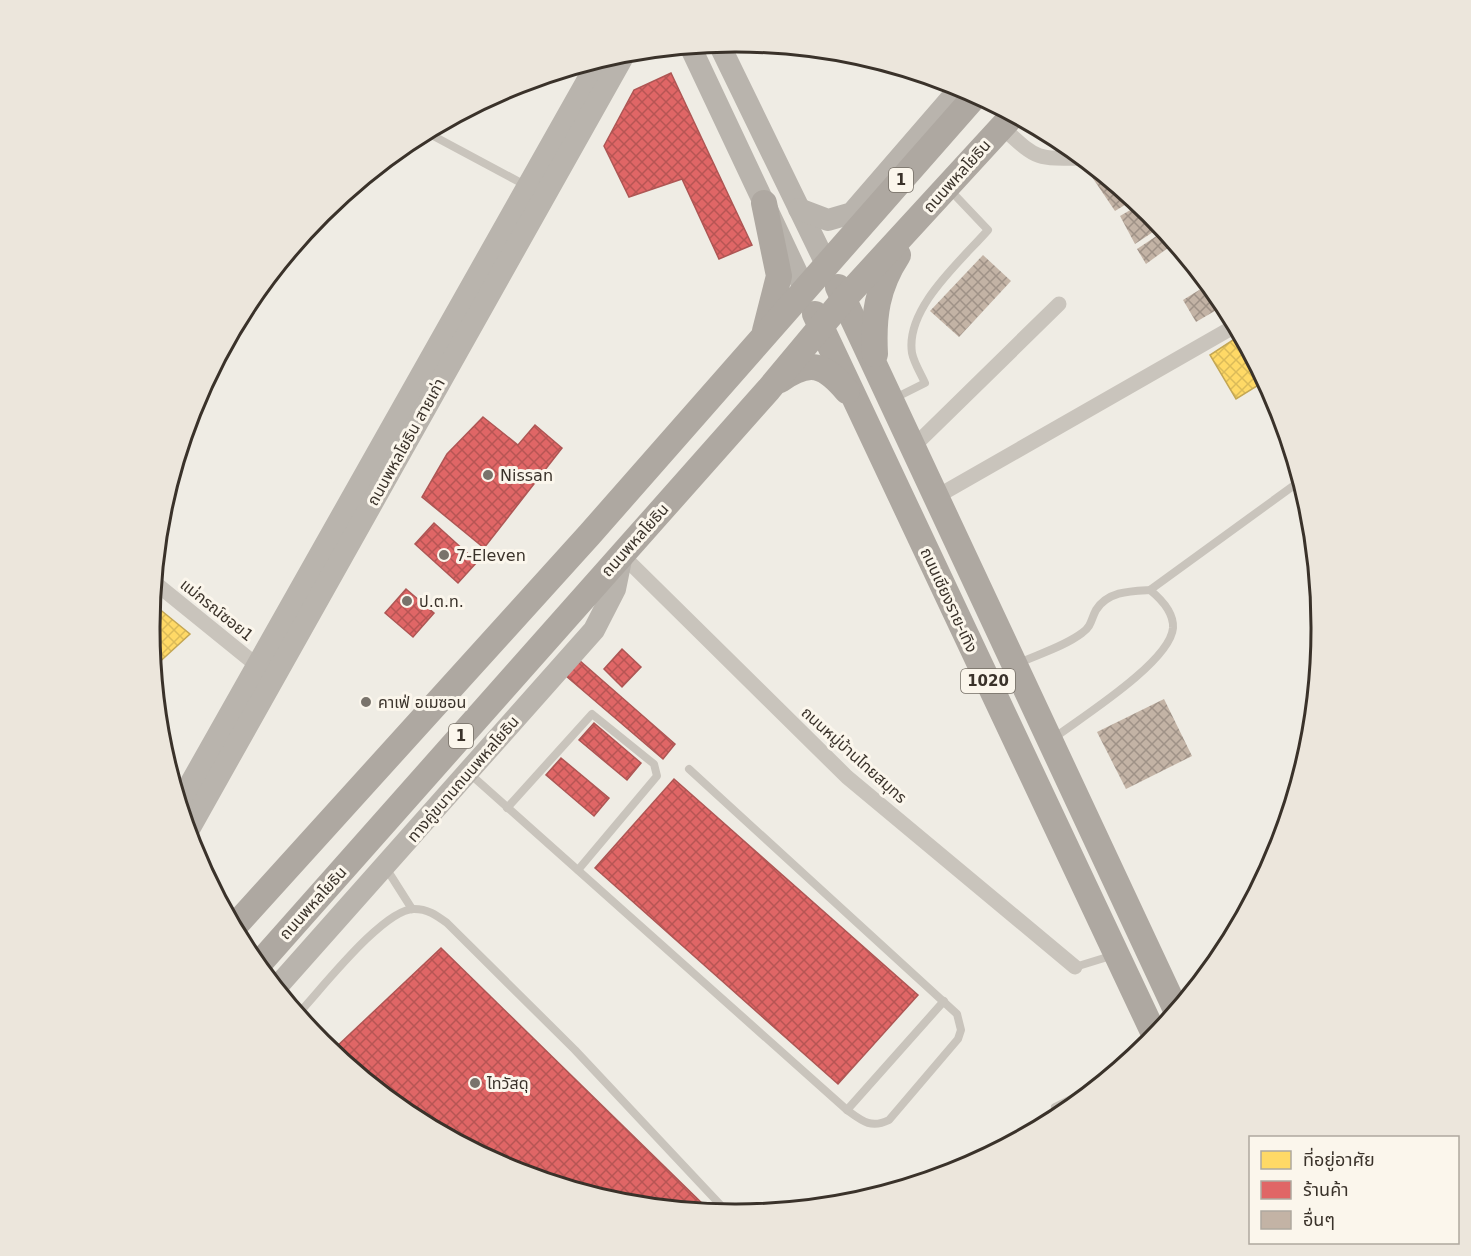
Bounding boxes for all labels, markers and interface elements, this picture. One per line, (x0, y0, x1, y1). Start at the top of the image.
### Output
street label: ถนนพหลโยธิน (919, 136, 995, 216)
road number: 1 (889, 168, 913, 192)
street label: ถนนพหลโยธิน สายเก่า (363, 375, 449, 509)
place label: Nissan (500, 466, 553, 485)
marker: Nissan (481, 468, 495, 482)
street label: ถนนพหลโยธิน (597, 500, 673, 580)
street label: ถนนเชียงราย-เทิง (916, 545, 982, 655)
place label: 7-Eleven (456, 546, 526, 565)
marker: 7-Eleven (437, 548, 451, 562)
street label: แม่กรณ์ซอย1 (177, 575, 257, 645)
place label: ป.ต.ท. (419, 592, 464, 611)
marker: ป.ต.ท. (400, 594, 414, 608)
road number: 1020 (961, 669, 1015, 693)
place label: คาเฟ่ อเมซอน (378, 693, 466, 712)
marker: คาเฟ่ อเมซอน (359, 695, 373, 709)
street label: ถนนหมู่บ้านไทยสมุทร (797, 703, 911, 807)
street label: ทางคู่ขนานถนนพหลโยธิน (403, 712, 523, 846)
road number: 1 (449, 724, 473, 748)
street label: ถนนพหลโยธิน (275, 863, 351, 943)
place label: ไทวัสดุ (486, 1074, 529, 1093)
marker: ไทวัสดุ (468, 1076, 482, 1090)
legend (1249, 1136, 1459, 1244)
text: ที่อยู่อาศัย (1303, 1147, 1375, 1172)
text: ร้านค้า (1303, 1179, 1349, 1200)
text: อื่นๆ (1303, 1207, 1335, 1230)

